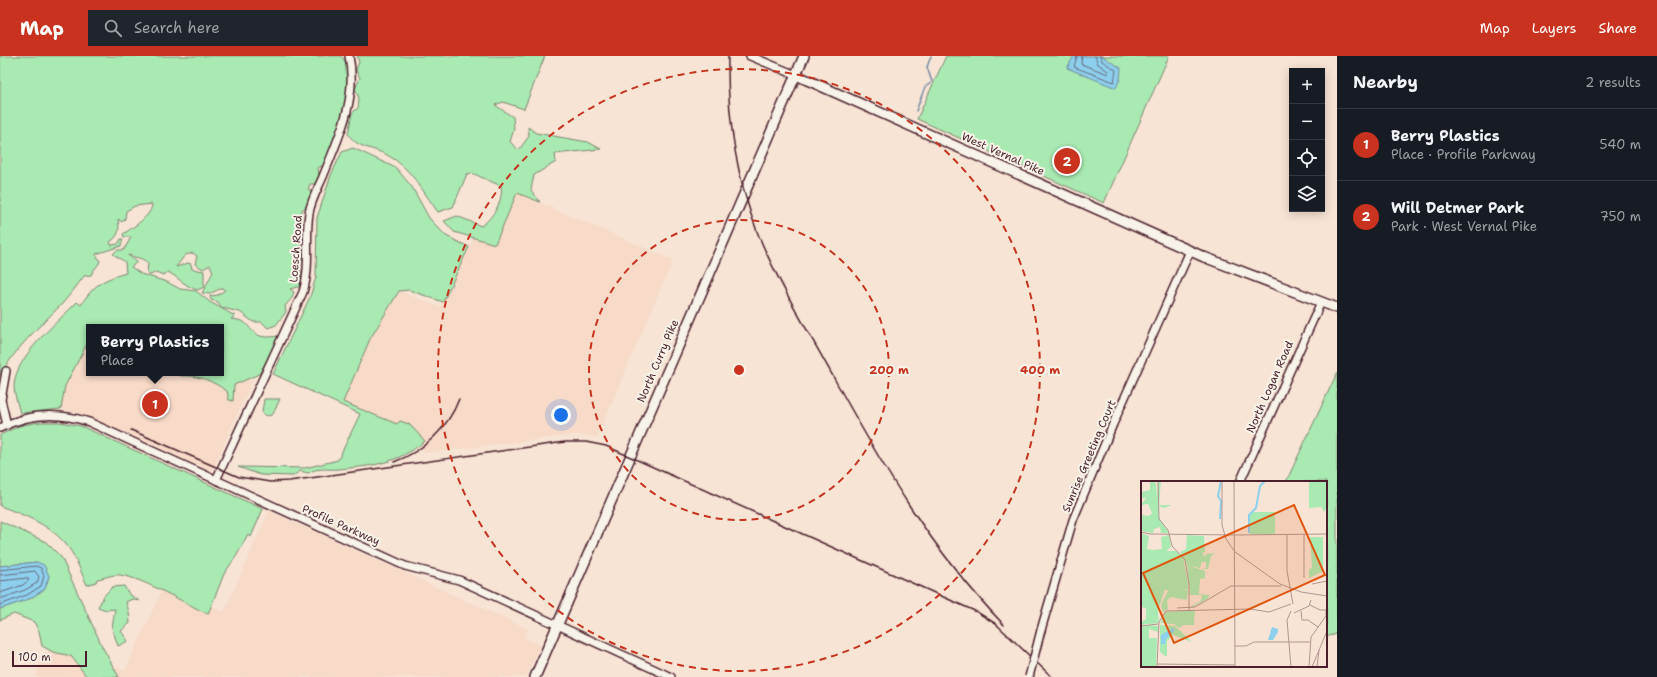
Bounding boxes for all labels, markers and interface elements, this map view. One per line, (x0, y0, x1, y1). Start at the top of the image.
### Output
search box (88, 10, 368, 46)
text: Map (20, 16, 64, 41)
icon: search (102, 17, 124, 39)
text: Search here (134, 18, 220, 38)
text: Map (1480, 19, 1510, 37)
text: Layers (1532, 19, 1576, 37)
text: Share (1598, 19, 1637, 37)
map controls (1289, 68, 1325, 212)
button: + (1289, 68, 1325, 104)
text: Nearby (1353, 71, 1418, 93)
text: 2 results (1585, 74, 1641, 91)
button: − (1289, 104, 1325, 140)
text: Berry Plastics (1391, 126, 1500, 146)
street label: West Vernal Pike (959, 129, 1047, 179)
text: 1 (1363, 136, 1369, 153)
text: 540 m (1600, 136, 1641, 153)
button: locate (1289, 140, 1325, 176)
pin: 2 (1054, 146, 1080, 176)
text: Place · Profile Parkway (1391, 146, 1536, 163)
button: layers (1289, 176, 1325, 212)
text: Will Detmer Park (1391, 198, 1524, 218)
text: 2 (1361, 208, 1371, 225)
text: 750 m (1600, 208, 1641, 225)
street label: Loesch Road (286, 215, 306, 283)
text: Park · West Vernal Pike (1391, 218, 1537, 235)
street label: North Curry Pike (634, 317, 682, 405)
popup (86, 324, 224, 376)
text: Berry Plastics (101, 332, 209, 352)
street label: North Logan Road (1243, 339, 1297, 435)
text: Place (101, 352, 134, 369)
text: 200 m (869, 362, 909, 378)
text: 400 m (1020, 362, 1060, 378)
centre of rings (732, 363, 746, 377)
pin: 1 (142, 389, 168, 419)
street label: Sunrise Greeting Court (1059, 397, 1120, 514)
your location (551, 405, 571, 425)
inset map (1141, 481, 1327, 667)
street label: Profile Parkway (300, 501, 382, 549)
scale bar (12, 649, 87, 668)
text: 100 m (18, 650, 51, 665)

